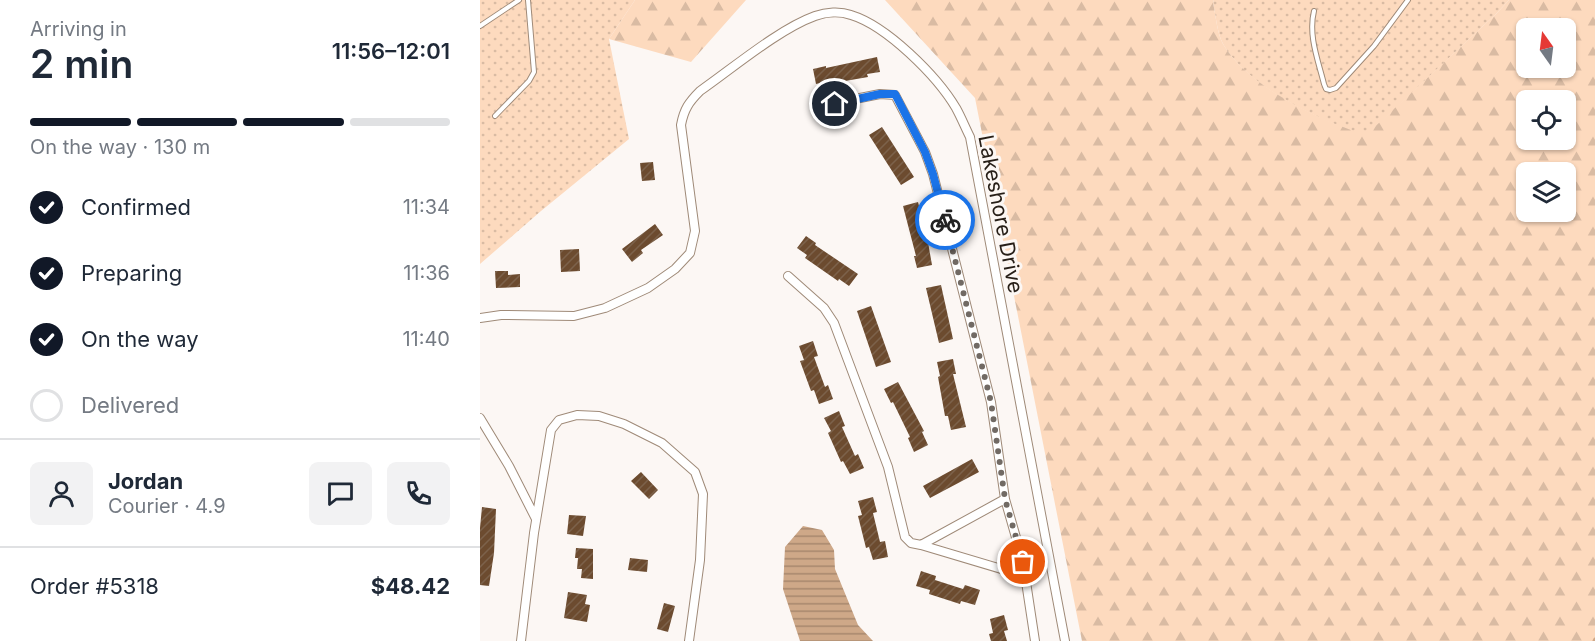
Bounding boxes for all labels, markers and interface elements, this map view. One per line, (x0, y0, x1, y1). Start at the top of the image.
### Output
text: Arriving in (30, 17, 127, 41)
north arrow (1516, 18, 1576, 78)
map controls (1516, 18, 1576, 222)
text: 11:56–12:01 (332, 38, 450, 64)
text: 2 min (30, 40, 133, 87)
pin (809, 78, 860, 129)
icon: home (818, 87, 851, 120)
button: locate (1516, 90, 1576, 150)
street label: Lakeshore Drive (973, 133, 1029, 295)
text: On the way · 130 m (30, 135, 210, 159)
button: layers (1516, 162, 1576, 222)
courier (915, 190, 975, 250)
icon: check (30, 191, 63, 224)
text: Confirmed (81, 194, 191, 220)
text: 11:34 (403, 195, 450, 219)
icon: bike (929, 204, 962, 237)
icon: check (30, 257, 63, 290)
text: Preparing (81, 260, 182, 286)
text: 11:36 (403, 261, 450, 285)
icon: check (30, 323, 63, 356)
text: On the way (81, 326, 199, 352)
text: 11:40 (402, 327, 450, 351)
text: Delivered (81, 392, 179, 418)
button: person (30, 462, 93, 525)
button: chat (309, 462, 372, 525)
button: phone (387, 462, 450, 525)
text: Jordan (108, 468, 183, 494)
text: Courier · 4.9 (108, 494, 226, 518)
pin (997, 536, 1048, 587)
icon: bag (1006, 545, 1039, 578)
text: Order #5318 (30, 573, 159, 599)
text: $48.42 (371, 573, 450, 599)

